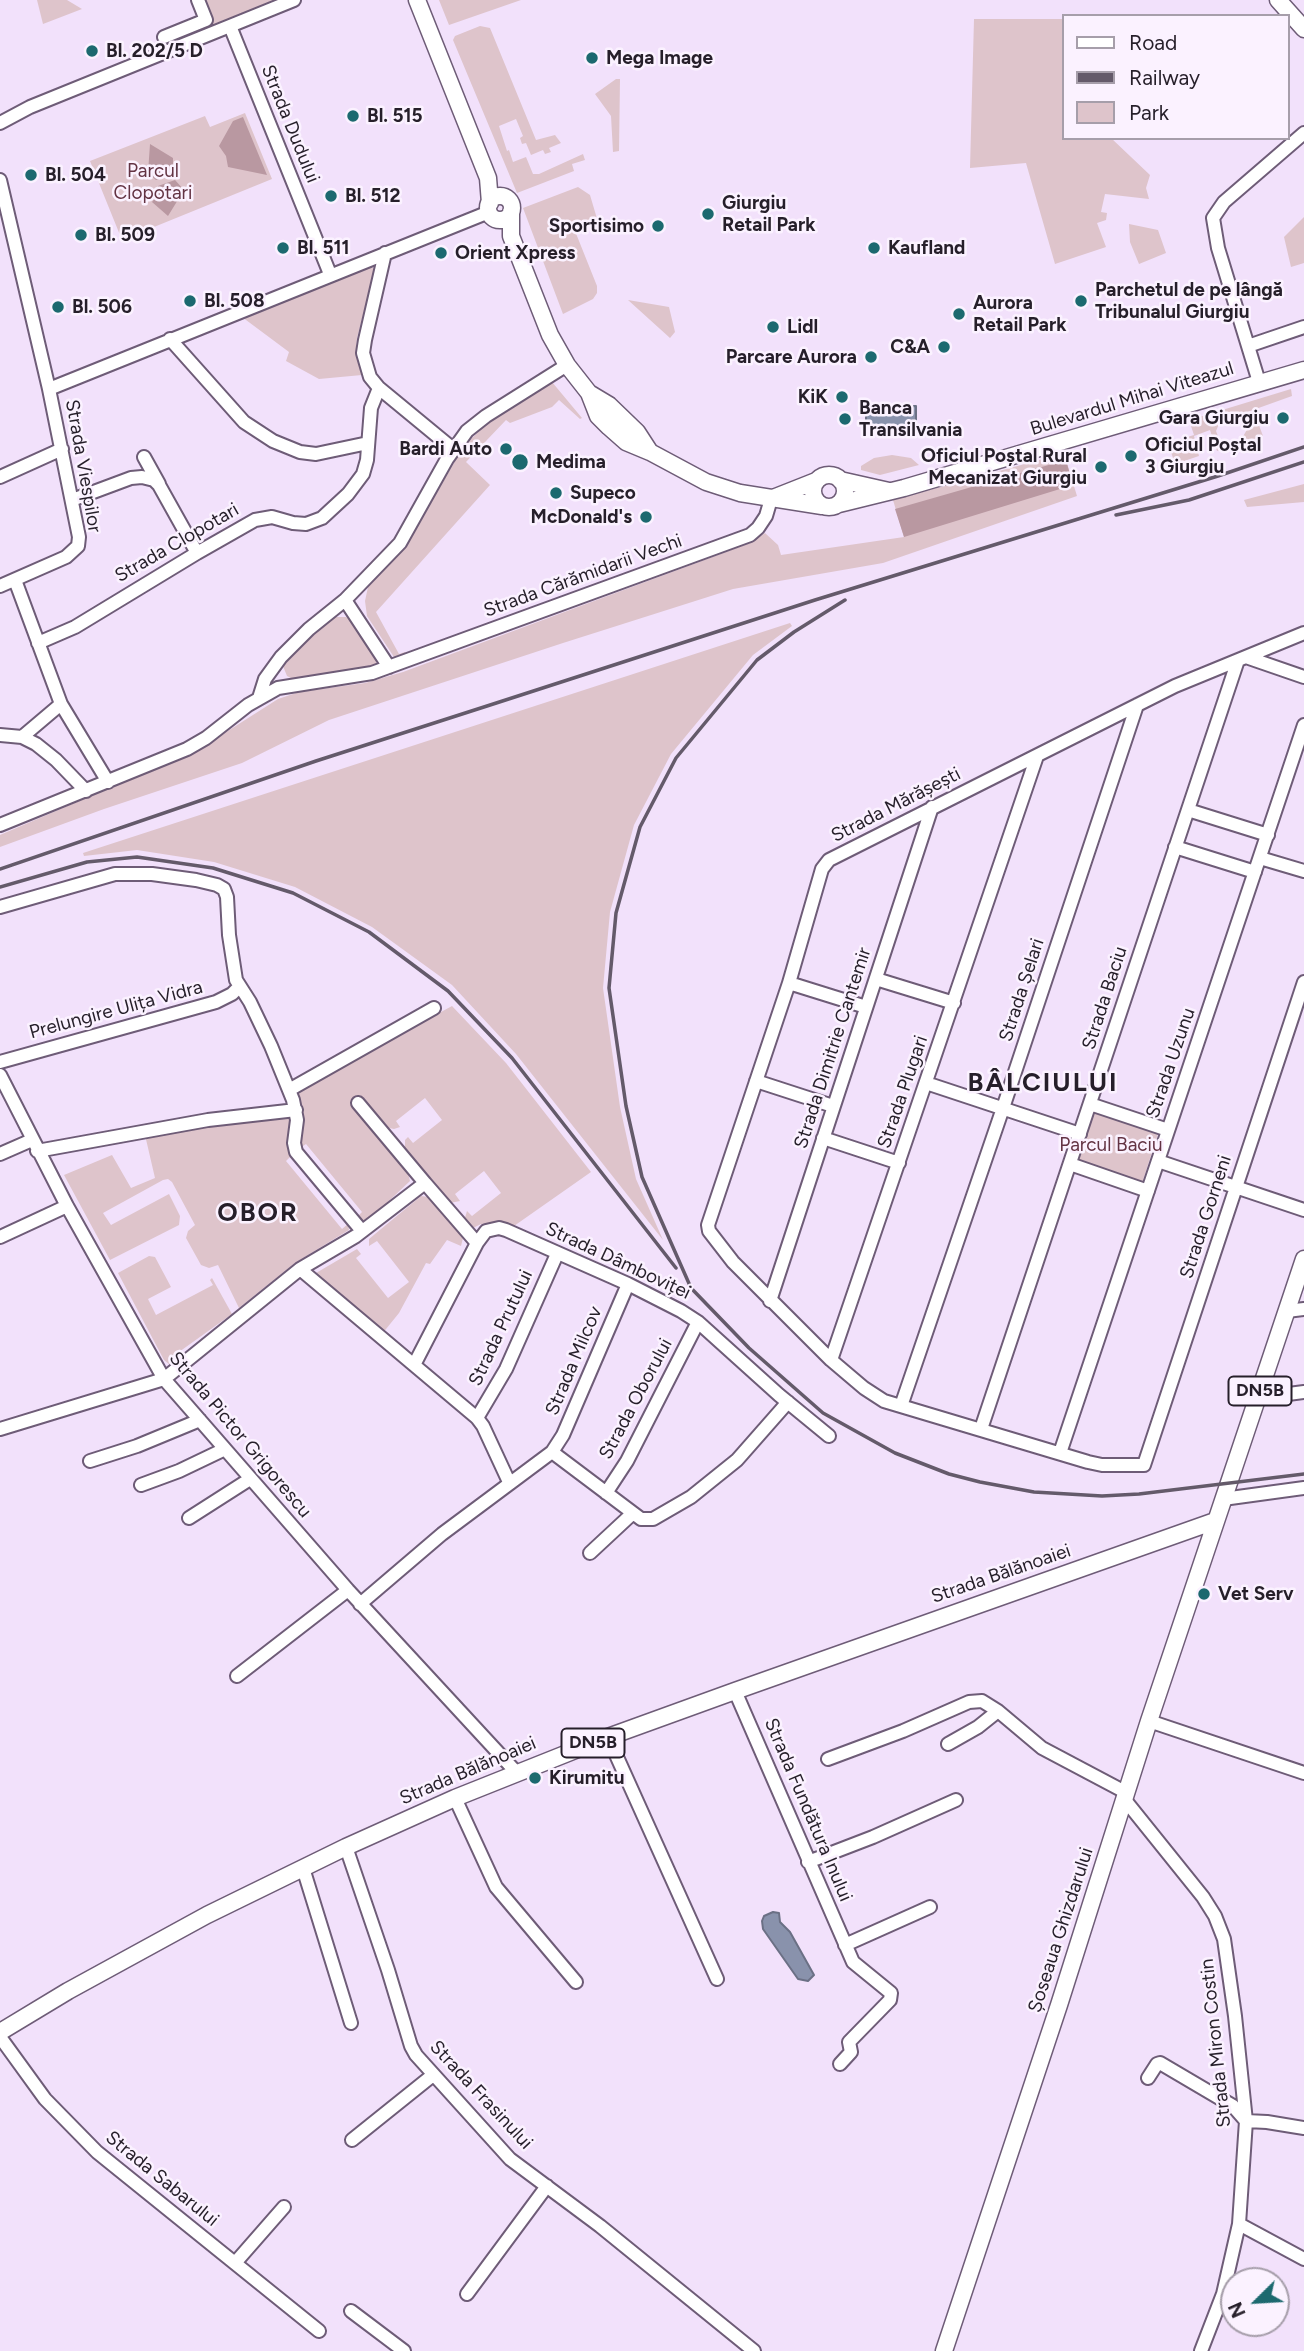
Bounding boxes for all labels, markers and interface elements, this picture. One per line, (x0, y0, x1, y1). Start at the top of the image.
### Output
legend (1062, 14, 1290, 140)
text: Road (1129, 30, 1177, 55)
place label: Bl. 202/5 D (106, 40, 203, 62)
marker: Bl. 202/5 D (84, 43, 100, 59)
place label: Mega Image (606, 47, 713, 69)
marker: Mega Image (584, 50, 600, 66)
street label: Strada Dudului (256, 62, 324, 186)
text: Railway (1129, 65, 1200, 90)
text: Park (1129, 100, 1169, 125)
place label: Bl. 515 (367, 105, 423, 127)
marker: Bl. 515 (345, 108, 361, 124)
park label: Parcul Clopotari (114, 160, 192, 204)
place label: Bl. 504 (45, 164, 106, 186)
marker: Bl. 504 (23, 167, 39, 183)
place label: Bl. 512 (345, 185, 401, 207)
marker: Bl. 512 (323, 188, 339, 204)
place label: Giurgiu Retail Park (722, 192, 815, 236)
marker: Giurgiu Retail Park (700, 206, 716, 222)
place label: Sportisimo (549, 215, 644, 237)
marker: Sportisimo (650, 218, 666, 234)
place label: Bl. 509 (95, 224, 155, 246)
marker: Bl. 509 (73, 227, 89, 243)
place label: Bl. 511 (297, 237, 350, 259)
place label: Kaufland (888, 237, 965, 259)
marker: Bl. 511 (275, 240, 291, 256)
marker: Kaufland (866, 240, 882, 256)
place label: Orient Xpress (455, 242, 575, 264)
marker: Orient Xpress (433, 245, 449, 261)
place label: Parchetul de pe lângă Tribunalul Giurgiu (1095, 279, 1283, 323)
place label: Bl. 508 (204, 290, 265, 312)
place label: Aurora Retail Park (973, 292, 1066, 336)
marker: Bl. 508 (182, 293, 198, 309)
marker: Parchetul de pe lângă Tribunalul Giurgiu (1073, 293, 1089, 309)
place label: Bl. 506 (72, 296, 132, 318)
marker: Bl. 506 (50, 299, 66, 315)
marker: Aurora Retail Park (951, 306, 967, 322)
place label: Lidl (787, 316, 818, 338)
marker: Lidl (765, 319, 781, 335)
place label: C&A (890, 336, 930, 358)
marker: C&A (936, 339, 952, 355)
place label: Parcare Aurora (726, 346, 857, 368)
marker: Parcare Aurora (863, 349, 879, 365)
street label: Bulevardul Mihai Viteazul (1027, 357, 1237, 441)
place label: KiK (798, 386, 828, 408)
marker: KiK (834, 389, 850, 405)
place label: Banca Transilvania (859, 397, 962, 441)
street label: Strada Viespilor (60, 398, 106, 534)
place label: Gara Giurgiu (1159, 407, 1269, 429)
marker: Gara Giurgiu (1275, 410, 1291, 426)
marker: Banca Transilvania (837, 411, 853, 427)
place label: Oficiul Poștal 3 Giurgiu (1145, 434, 1261, 478)
place label: Bardi Auto (399, 438, 492, 460)
marker: Bardi Auto (498, 441, 514, 457)
place label: Oficiul Poștal Rural Mecanizat Giurgiu (921, 445, 1087, 489)
marker: Oficiul Poștal 3 Giurgiu (1123, 448, 1139, 464)
place label: Medima (536, 451, 606, 473)
marker: Medima (510, 452, 530, 472)
marker: Oficiul Poștal Rural Mecanizat Giurgiu (1093, 459, 1109, 475)
place label: Supeco (570, 482, 636, 504)
marker: Supeco (548, 485, 564, 501)
street label: Strada Clopotari (111, 498, 243, 588)
place label: McDonald's (531, 506, 632, 528)
marker: McDonald's (638, 509, 654, 525)
street label: Strada Cărămidarii Vechi (481, 529, 685, 623)
street label: Strada Mărășești (828, 763, 964, 847)
street label: Strada Șelari (995, 935, 1049, 1045)
street label: Strada Baciu (1078, 944, 1132, 1052)
street label: Strada Dimitrie Cantemir (790, 945, 876, 1151)
street label: Prelungire Ulița Vidra (27, 976, 205, 1044)
street label: Strada Uzunu (1141, 1005, 1201, 1121)
street label: Strada Plugari (873, 1033, 933, 1151)
district label: BÂLCIULUI (969, 1067, 1117, 1099)
park label: Parcul Baciu (1059, 1134, 1163, 1156)
street label: Strada Gorneni (1175, 1152, 1237, 1282)
district label: OBOR (218, 1197, 298, 1229)
street label: Strada Dâmboviței (542, 1217, 694, 1305)
street label: Strada Prutului (464, 1266, 538, 1390)
street label: Strada Milcov (541, 1303, 607, 1419)
street label: Strada Oborului (595, 1335, 677, 1463)
street label: Strada Pictor Grigorescu (164, 1347, 316, 1523)
road number: DN5B (1228, 1376, 1292, 1406)
street label: Strada Bălănoaiei (928, 1539, 1074, 1609)
place label: Vet Serv (1218, 1583, 1293, 1605)
marker: Vet Serv (1196, 1586, 1212, 1602)
street label: Strada Fundătura Inului (759, 1715, 857, 1905)
road number: DN5B (562, 1728, 624, 1758)
street label: Strada Bălănoaiei (396, 1732, 540, 1810)
place label: Kirumitu (549, 1767, 625, 1789)
marker: Kirumitu (527, 1770, 543, 1786)
street label: Șoseaua Ghizdarului (1024, 1844, 1098, 2016)
street label: Strada Miron Costin (1196, 1958, 1236, 2128)
street label: Strada Frasinului (425, 2036, 537, 2154)
street label: Strada Sabarului (101, 2126, 223, 2232)
north arrow (1220, 2267, 1290, 2337)
text: N (1224, 2299, 1251, 2321)

